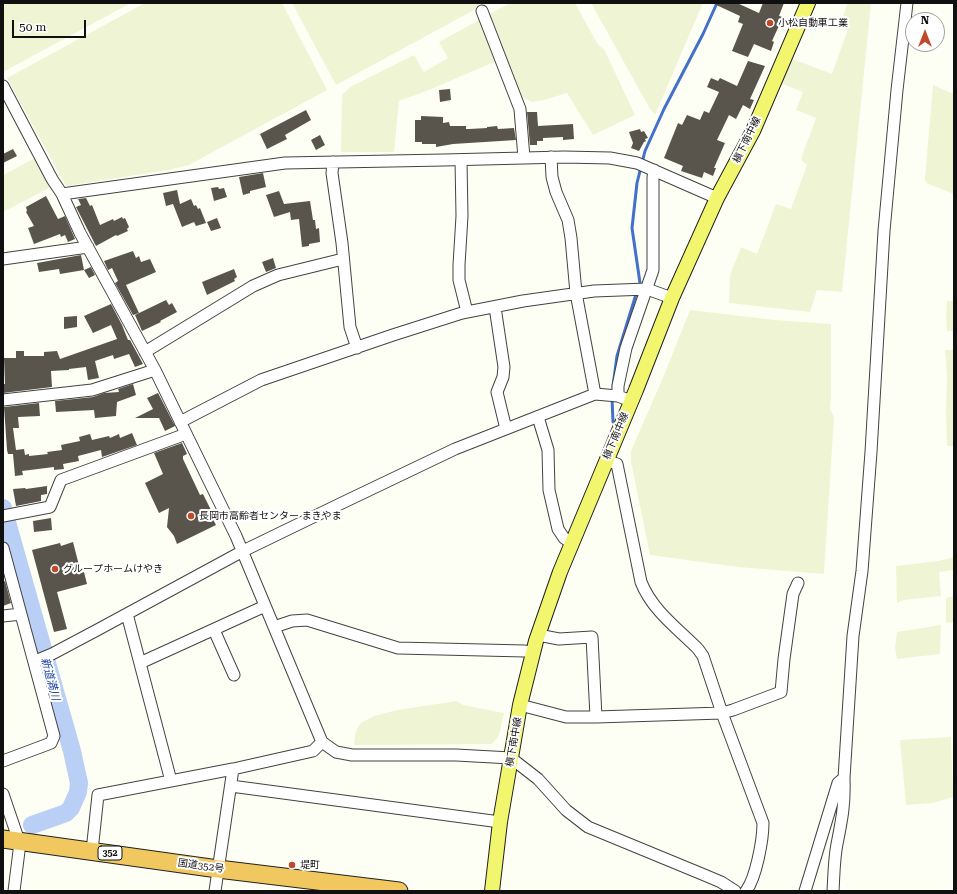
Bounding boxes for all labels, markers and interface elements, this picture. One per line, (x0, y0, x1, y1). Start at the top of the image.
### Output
scale bar (14, 12, 88, 38)
north arrow (905, 12, 945, 52)
text: N (921, 14, 929, 27)
place label: 小松自動車工業 (778, 17, 848, 29)
marker: 小松自動車工業 (765, 18, 775, 28)
text: 50 m (19, 20, 46, 34)
street label: 槇下南中線 (731, 115, 763, 165)
street label: 槇下南中線 (601, 411, 631, 461)
place label: 長岡市高齢者センター まきやま (199, 510, 342, 522)
marker: 長岡市高齢者センター まきやま (186, 511, 196, 521)
place label: グループホームけやき (63, 563, 163, 575)
marker: グループホームけやき (50, 564, 60, 574)
water label: 新道満川 (38, 656, 62, 702)
street label: 槇下南中線 (504, 716, 524, 768)
road number: 352 (98, 846, 122, 860)
street label: 国道352号 (177, 857, 225, 875)
place label: 堤町 (300, 859, 320, 871)
marker: 堤町 (287, 860, 297, 870)

